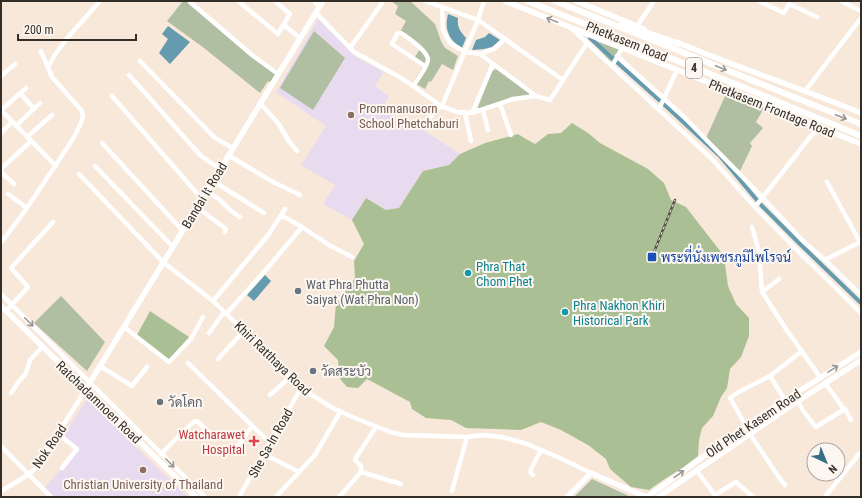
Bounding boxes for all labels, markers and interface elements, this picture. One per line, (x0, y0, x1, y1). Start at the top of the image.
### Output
one-way arrow (547, 15, 559, 23)
scale bar (18, 16, 136, 42)
street label: Phetkasem Road (584, 18, 670, 65)
text: 200 m (24, 23, 54, 37)
road number: 4 (686, 58, 702, 78)
one-way arrow (714, 65, 726, 72)
street label: Phetkasem Frontage Road (707, 76, 837, 141)
place label: Prommanusorn School Phetchaburi (359, 101, 459, 131)
marker: Prommanusorn School Phetchaburi (346, 110, 356, 120)
one-way arrow (835, 113, 847, 121)
street label: Bandai It Road (179, 159, 230, 231)
place label: พระที่นั่งเพชรภูมิไพโรจน์ (661, 245, 791, 267)
marker: พระที่นั่งเพชรภูมิไพโรจน์ (646, 251, 658, 263)
place label: Phra That Chom Phet (476, 259, 533, 289)
marker: Phra That Chom Phet (463, 268, 473, 278)
place label: Wat Phra Phutta Saiyat (Wat Phra Non) (306, 277, 419, 307)
marker: Wat Phra Phutta Saiyat (Wat Phra Non) (293, 286, 303, 296)
place label: Phra Nakhon Khiri Historical Park (573, 298, 665, 328)
marker: Phra Nakhon Khiri Historical Park (560, 307, 570, 317)
one-way arrow (24, 317, 34, 327)
street label: Khiri Ratthaya Road (231, 318, 314, 399)
street label: Ratchadamnoen Road (53, 358, 144, 447)
place label: วัดสระบัว (321, 364, 371, 379)
one-way arrow (827, 365, 838, 374)
marker: วัดสระบัว (308, 366, 318, 376)
street label: Old Phet Kasem Road (703, 386, 803, 461)
place label: วัดโคก (168, 394, 203, 410)
marker: วัดโคก (155, 397, 165, 407)
street label: She Sa-In Road (245, 406, 296, 481)
street label: Nok Road (29, 422, 69, 471)
place label: Watcharawet Hospital (178, 427, 245, 457)
marker: Watcharawet Hospital (248, 435, 260, 447)
north arrow (806, 442, 846, 482)
one-way arrow (165, 458, 175, 468)
text: N (825, 462, 840, 476)
marker: Christian University of Thailand (138, 465, 148, 475)
one-way arrow (673, 470, 684, 478)
place label: Christian University of Thailand (63, 477, 223, 492)

